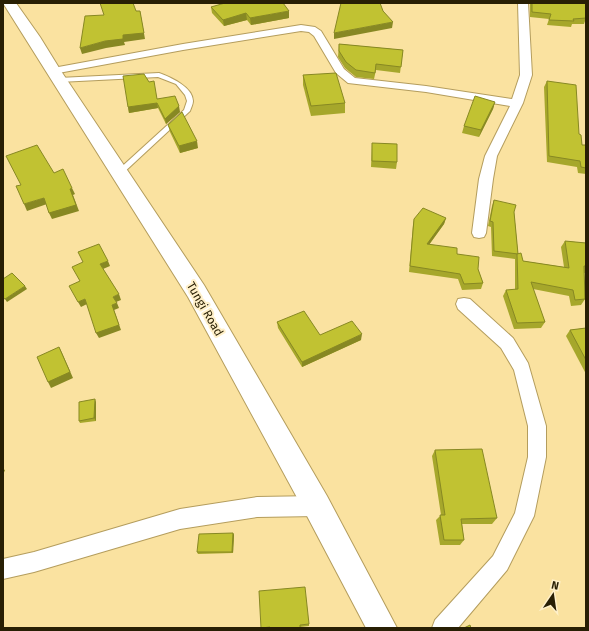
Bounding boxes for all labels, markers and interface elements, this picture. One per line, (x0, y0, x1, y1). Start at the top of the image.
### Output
street label: Tungi Road (184, 279, 226, 339)
north arrow (533, 575, 573, 615)
text: N (550, 579, 560, 593)

